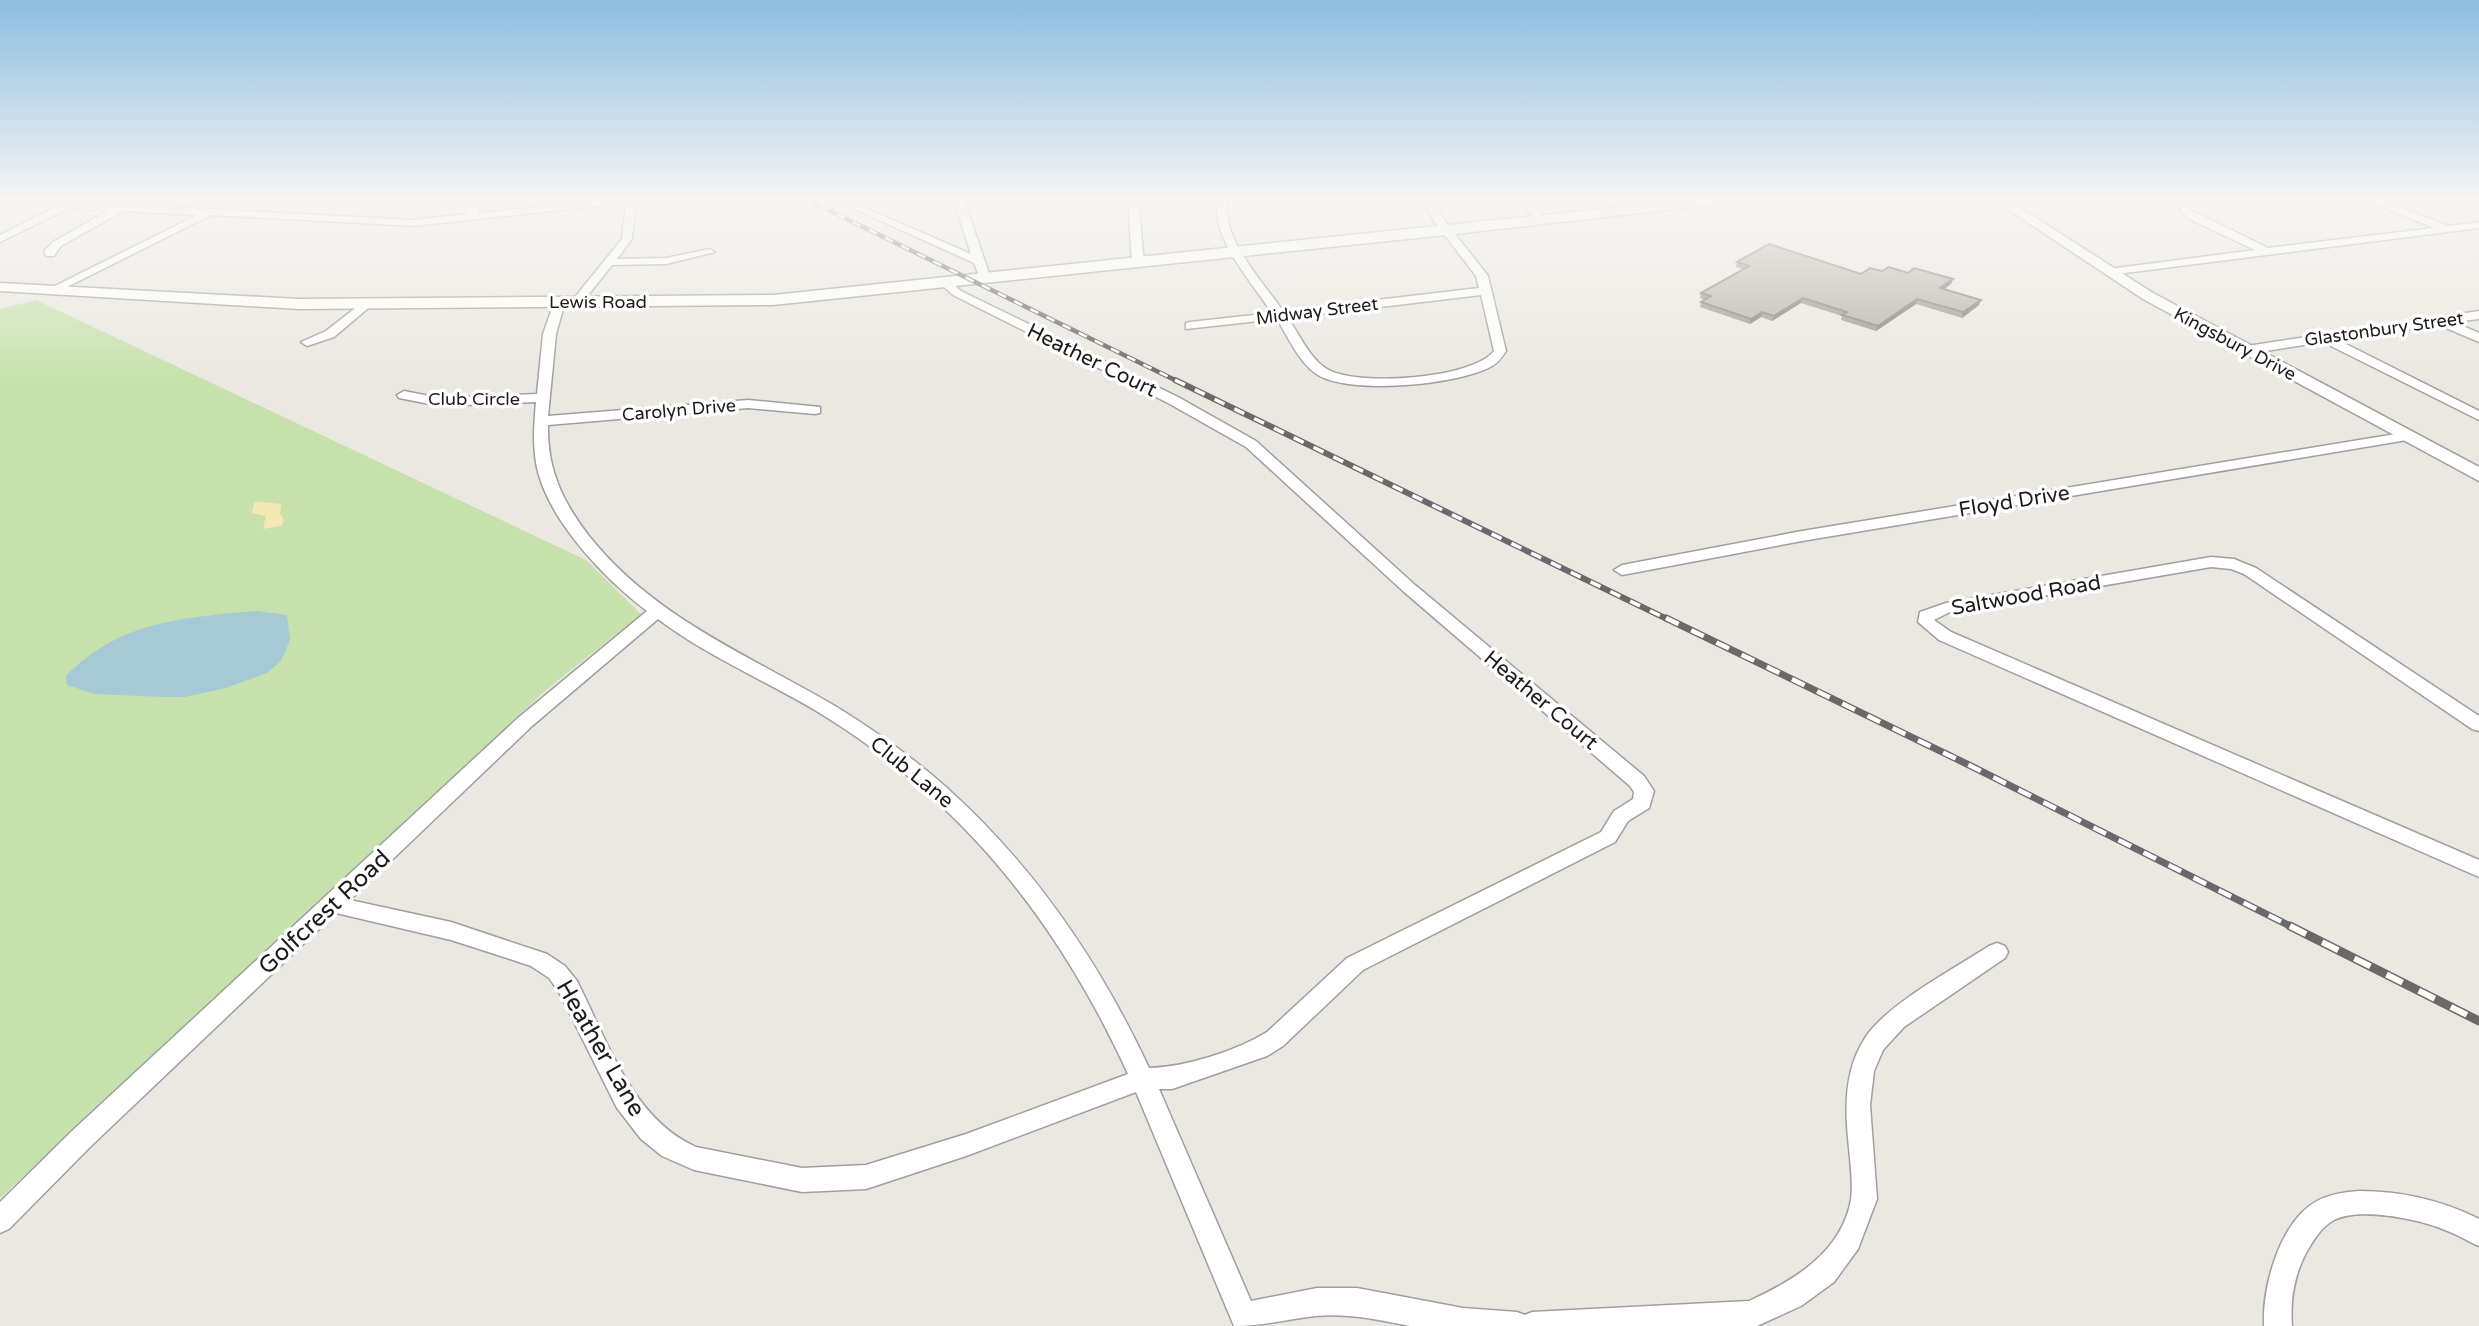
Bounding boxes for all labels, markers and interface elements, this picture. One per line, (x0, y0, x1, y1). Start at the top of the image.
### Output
street label: Lewis Road (549, 291, 647, 313)
street label: Midway Street (1255, 293, 1379, 329)
street label: Kingsbury Drive (2170, 303, 2300, 385)
street label: Glastonbury Street (2303, 307, 2465, 351)
street label: Heather Court (1023, 318, 1161, 403)
street label: Club Circle (428, 388, 520, 410)
street label: Carolyn Drive (621, 394, 737, 426)
street label: Floyd Drive (1957, 480, 2071, 523)
street label: Saltwood Road (1949, 570, 2103, 621)
street label: Heather Court (1479, 645, 1603, 755)
street label: Club Lane (865, 731, 958, 814)
street label: Golfcrest Road (252, 844, 396, 981)
street label: Heather Lane (550, 975, 651, 1122)

